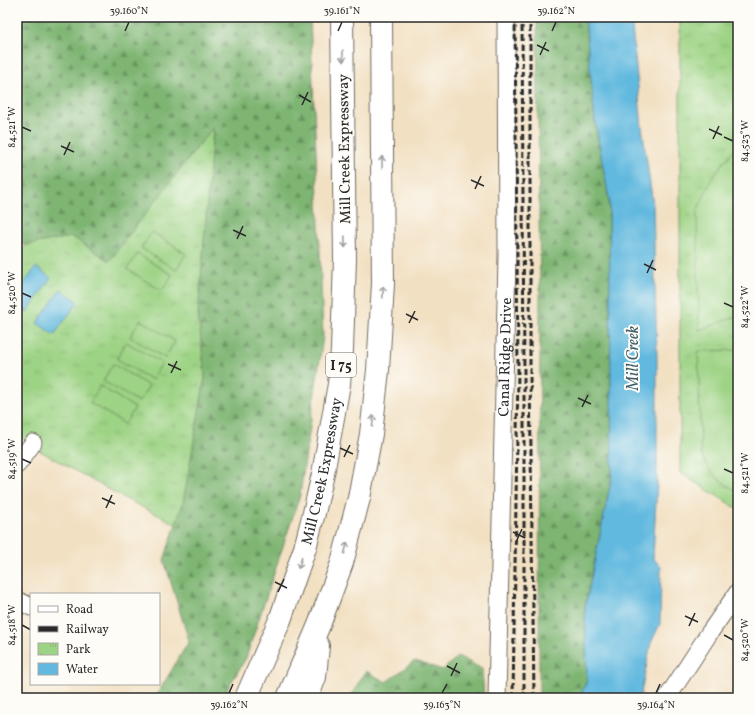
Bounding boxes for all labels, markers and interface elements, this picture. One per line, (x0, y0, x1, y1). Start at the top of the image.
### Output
text: 39.160°N (110, 4, 149, 18)
text: 39.161°N (324, 4, 361, 18)
text: 39.162°N (537, 4, 575, 18)
one-way arrow (339, 49, 347, 62)
street label: Mill Creek Expressway (334, 74, 357, 224)
text: 84.521°W (5, 106, 19, 148)
text: 84.523°W (738, 120, 752, 162)
one-way arrow (378, 156, 386, 169)
one-way arrow (341, 235, 349, 248)
text: 84.520°W (5, 271, 19, 315)
one-way arrow (379, 286, 387, 299)
text: 84.522°W (738, 286, 752, 328)
street label: Canal Ridge Drive (494, 297, 518, 417)
water label: Mill Creek (623, 325, 645, 391)
road number: I 75 (326, 353, 356, 377)
street label: Mill Creek Expressway (297, 396, 348, 548)
one-way arrow (369, 415, 377, 428)
text: 84.519°W (5, 439, 19, 479)
text: 84.521°W (738, 452, 752, 494)
one-way arrow (342, 542, 350, 555)
one-way arrow (295, 557, 303, 569)
legend (30, 593, 160, 685)
text: Road (66, 602, 93, 618)
text: 84.518°W (5, 605, 19, 645)
text: 84.520°W (738, 618, 752, 662)
text: Railway (66, 622, 109, 638)
text: Park (66, 642, 91, 658)
text: Water (66, 662, 98, 678)
text: 39.162°N (210, 698, 248, 712)
text: 39.163°N (423, 698, 461, 712)
text: 39.164°N (637, 698, 676, 712)

